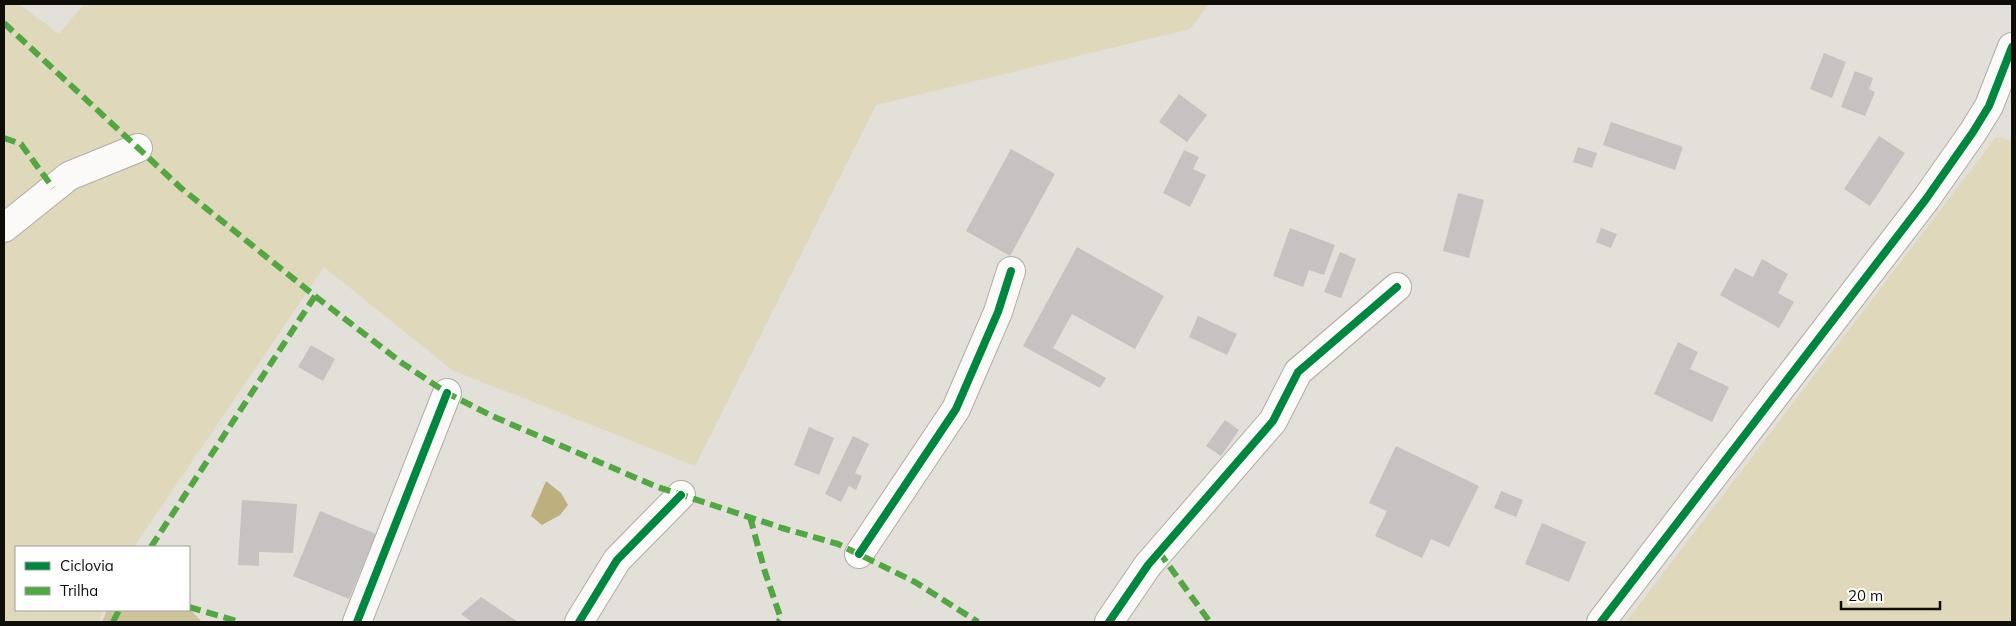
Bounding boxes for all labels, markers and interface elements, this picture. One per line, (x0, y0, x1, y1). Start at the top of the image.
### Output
legend (15, 546, 190, 611)
text: Ciclovia (60, 556, 114, 575)
scale bar (1841, 578, 1940, 610)
text: Trilha (60, 581, 98, 600)
text: 20 m (1848, 586, 1883, 605)

